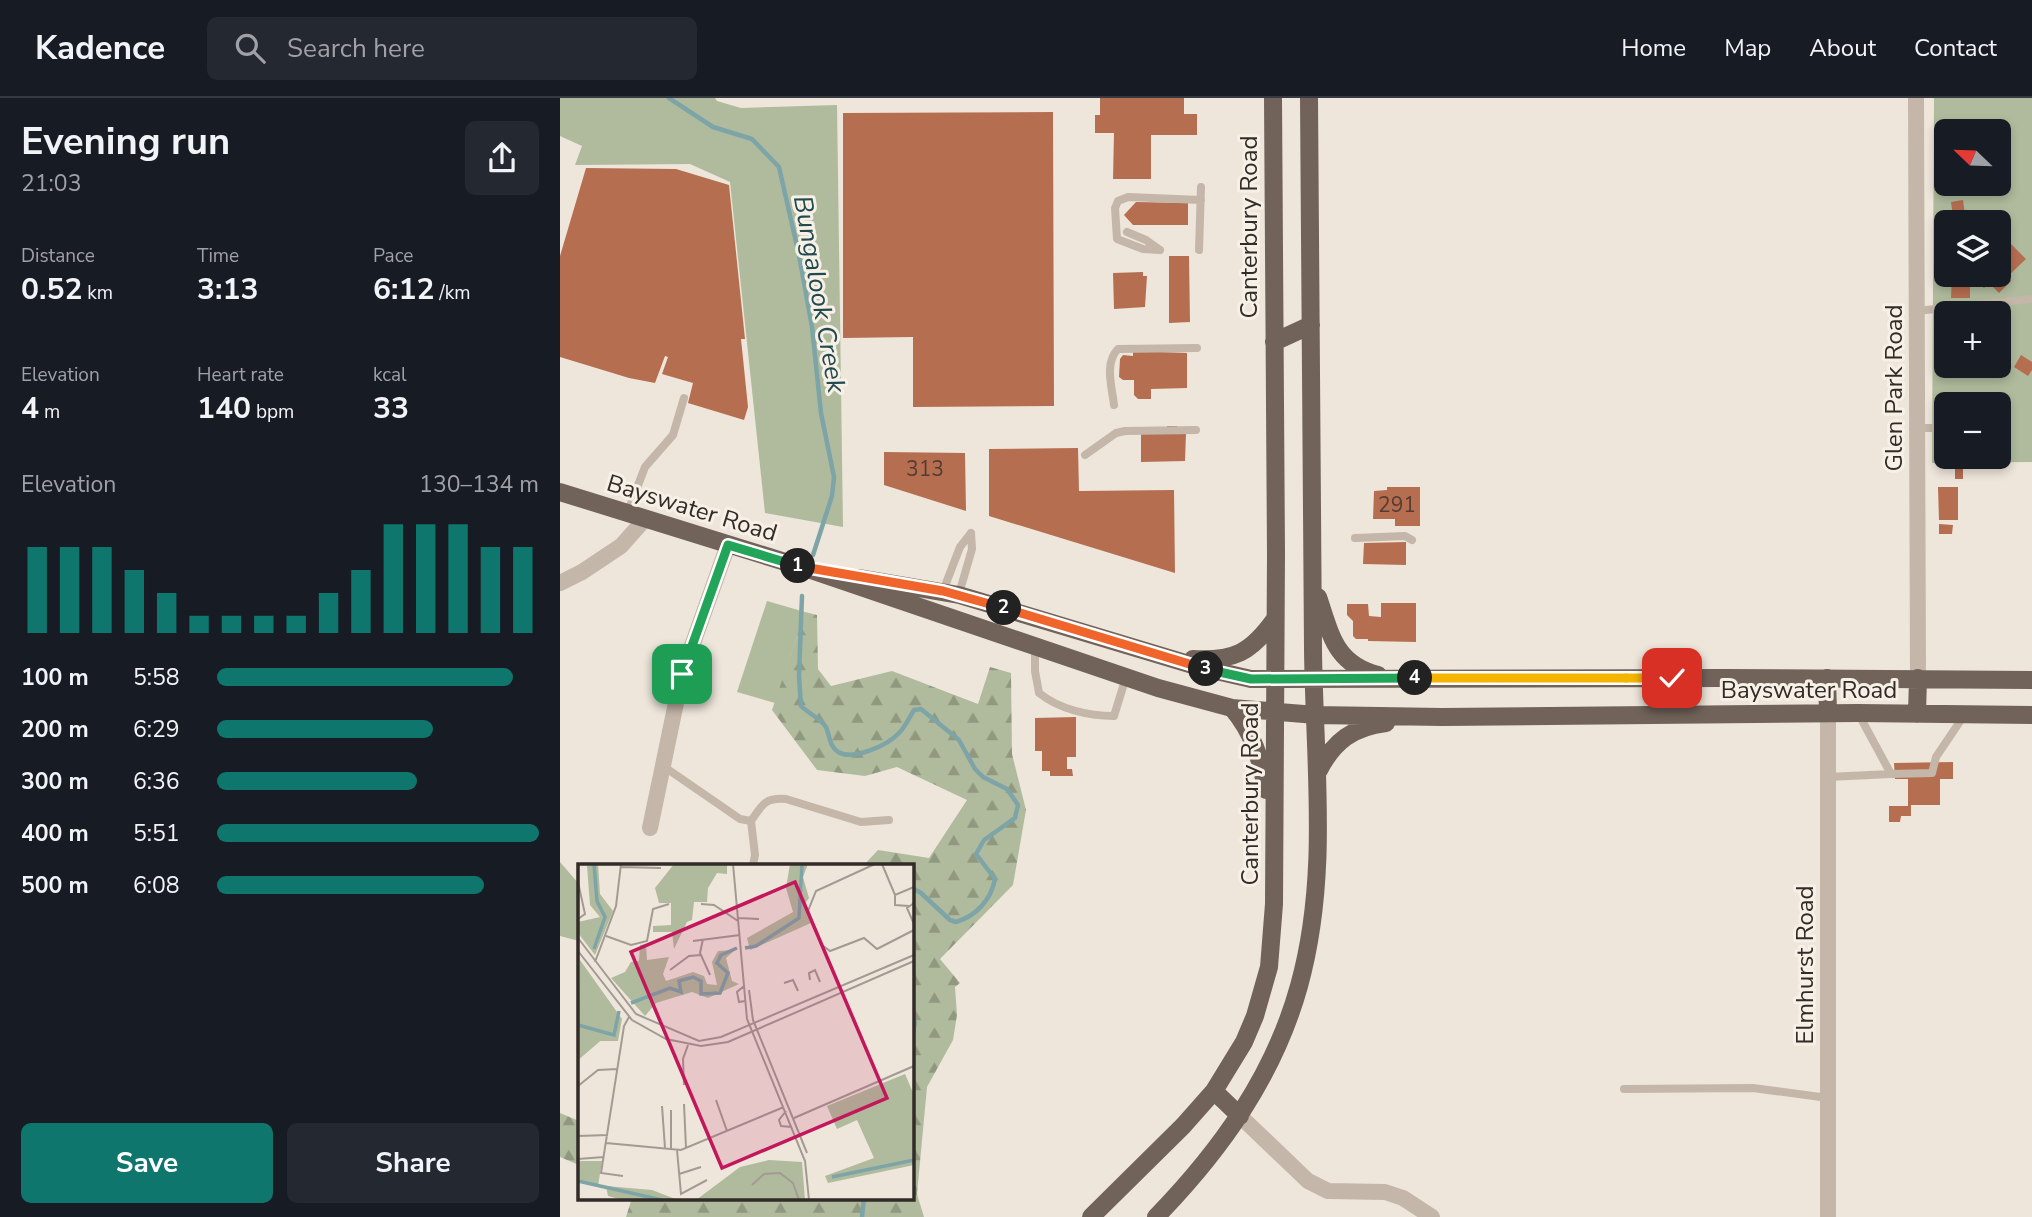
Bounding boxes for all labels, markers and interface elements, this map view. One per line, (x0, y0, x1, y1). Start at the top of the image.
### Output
search box (207, 17, 697, 80)
text: Kadence (35, 26, 165, 71)
icon: search (231, 29, 269, 67)
text: Search here (287, 31, 425, 66)
text: Home (1621, 32, 1686, 64)
text: Map (1724, 32, 1771, 64)
text: About (1809, 32, 1876, 64)
text: Contact (1914, 32, 1997, 64)
text: Evening run (21, 116, 230, 167)
north arrow (1934, 119, 2011, 196)
map controls (1934, 119, 2011, 469)
button: share (465, 121, 539, 195)
street label: Canterbury Road (1233, 136, 1265, 318)
text: 21:03 (21, 168, 81, 199)
water label: Bungalook Creek (785, 193, 854, 396)
button: layers (1934, 210, 2011, 287)
text: Distance (21, 243, 95, 269)
text: Time (197, 243, 239, 269)
text: Pace (373, 243, 413, 269)
text: 0.52 (21, 269, 82, 310)
text: 3:13 (197, 269, 258, 310)
text: 6:12 (373, 269, 434, 310)
text: km (82, 280, 113, 306)
text: /km (434, 280, 470, 306)
button: + (1934, 301, 2011, 378)
street label: Glen Park Road (1878, 305, 1910, 471)
text: Elevation (21, 362, 100, 388)
text: Heart rate (197, 362, 284, 388)
text: kcal (373, 362, 407, 388)
text: 4 (21, 388, 39, 429)
text: 140 (197, 388, 251, 429)
text: 33 (373, 388, 409, 429)
button: − (1934, 392, 2011, 469)
text: m (39, 399, 60, 425)
text: bpm (251, 399, 294, 425)
house number: 313 (906, 455, 944, 483)
street label: Bayswater Road (603, 467, 781, 549)
text: Elevation (21, 469, 116, 500)
text: 130–134 m (419, 469, 539, 500)
house number: 291 (1378, 491, 1416, 519)
pin: 1 (780, 548, 816, 584)
text: 1 (792, 552, 803, 578)
pin: 2 (986, 590, 1022, 626)
text: 2 (998, 594, 1009, 620)
pin (652, 644, 712, 704)
pin (1642, 648, 1702, 708)
pin: 3 (1188, 652, 1224, 686)
icon: arrive (663, 655, 701, 693)
text: 3 (1200, 655, 1211, 681)
icon: check (1653, 659, 1691, 697)
pin: 4 (1398, 660, 1432, 696)
text: 100 m (21, 662, 89, 693)
text: 5:58 (133, 662, 180, 693)
text: 4 (1409, 664, 1420, 690)
street label: Bayswater Road (1721, 674, 1897, 706)
street label: Canterbury Road (1234, 703, 1266, 885)
text: 200 m (21, 714, 89, 745)
text: 6:29 (133, 714, 180, 745)
text: 300 m (21, 766, 89, 797)
text: 6:36 (133, 766, 180, 797)
text: 400 m (21, 818, 89, 849)
text: 5:51 (133, 818, 180, 849)
inset map (578, 864, 914, 1200)
text: 500 m (21, 870, 89, 901)
text: 6:08 (133, 870, 180, 901)
street label: Elmhurst Road (1789, 885, 1821, 1045)
button: Save (21, 1123, 273, 1203)
button: Share (287, 1123, 539, 1203)

